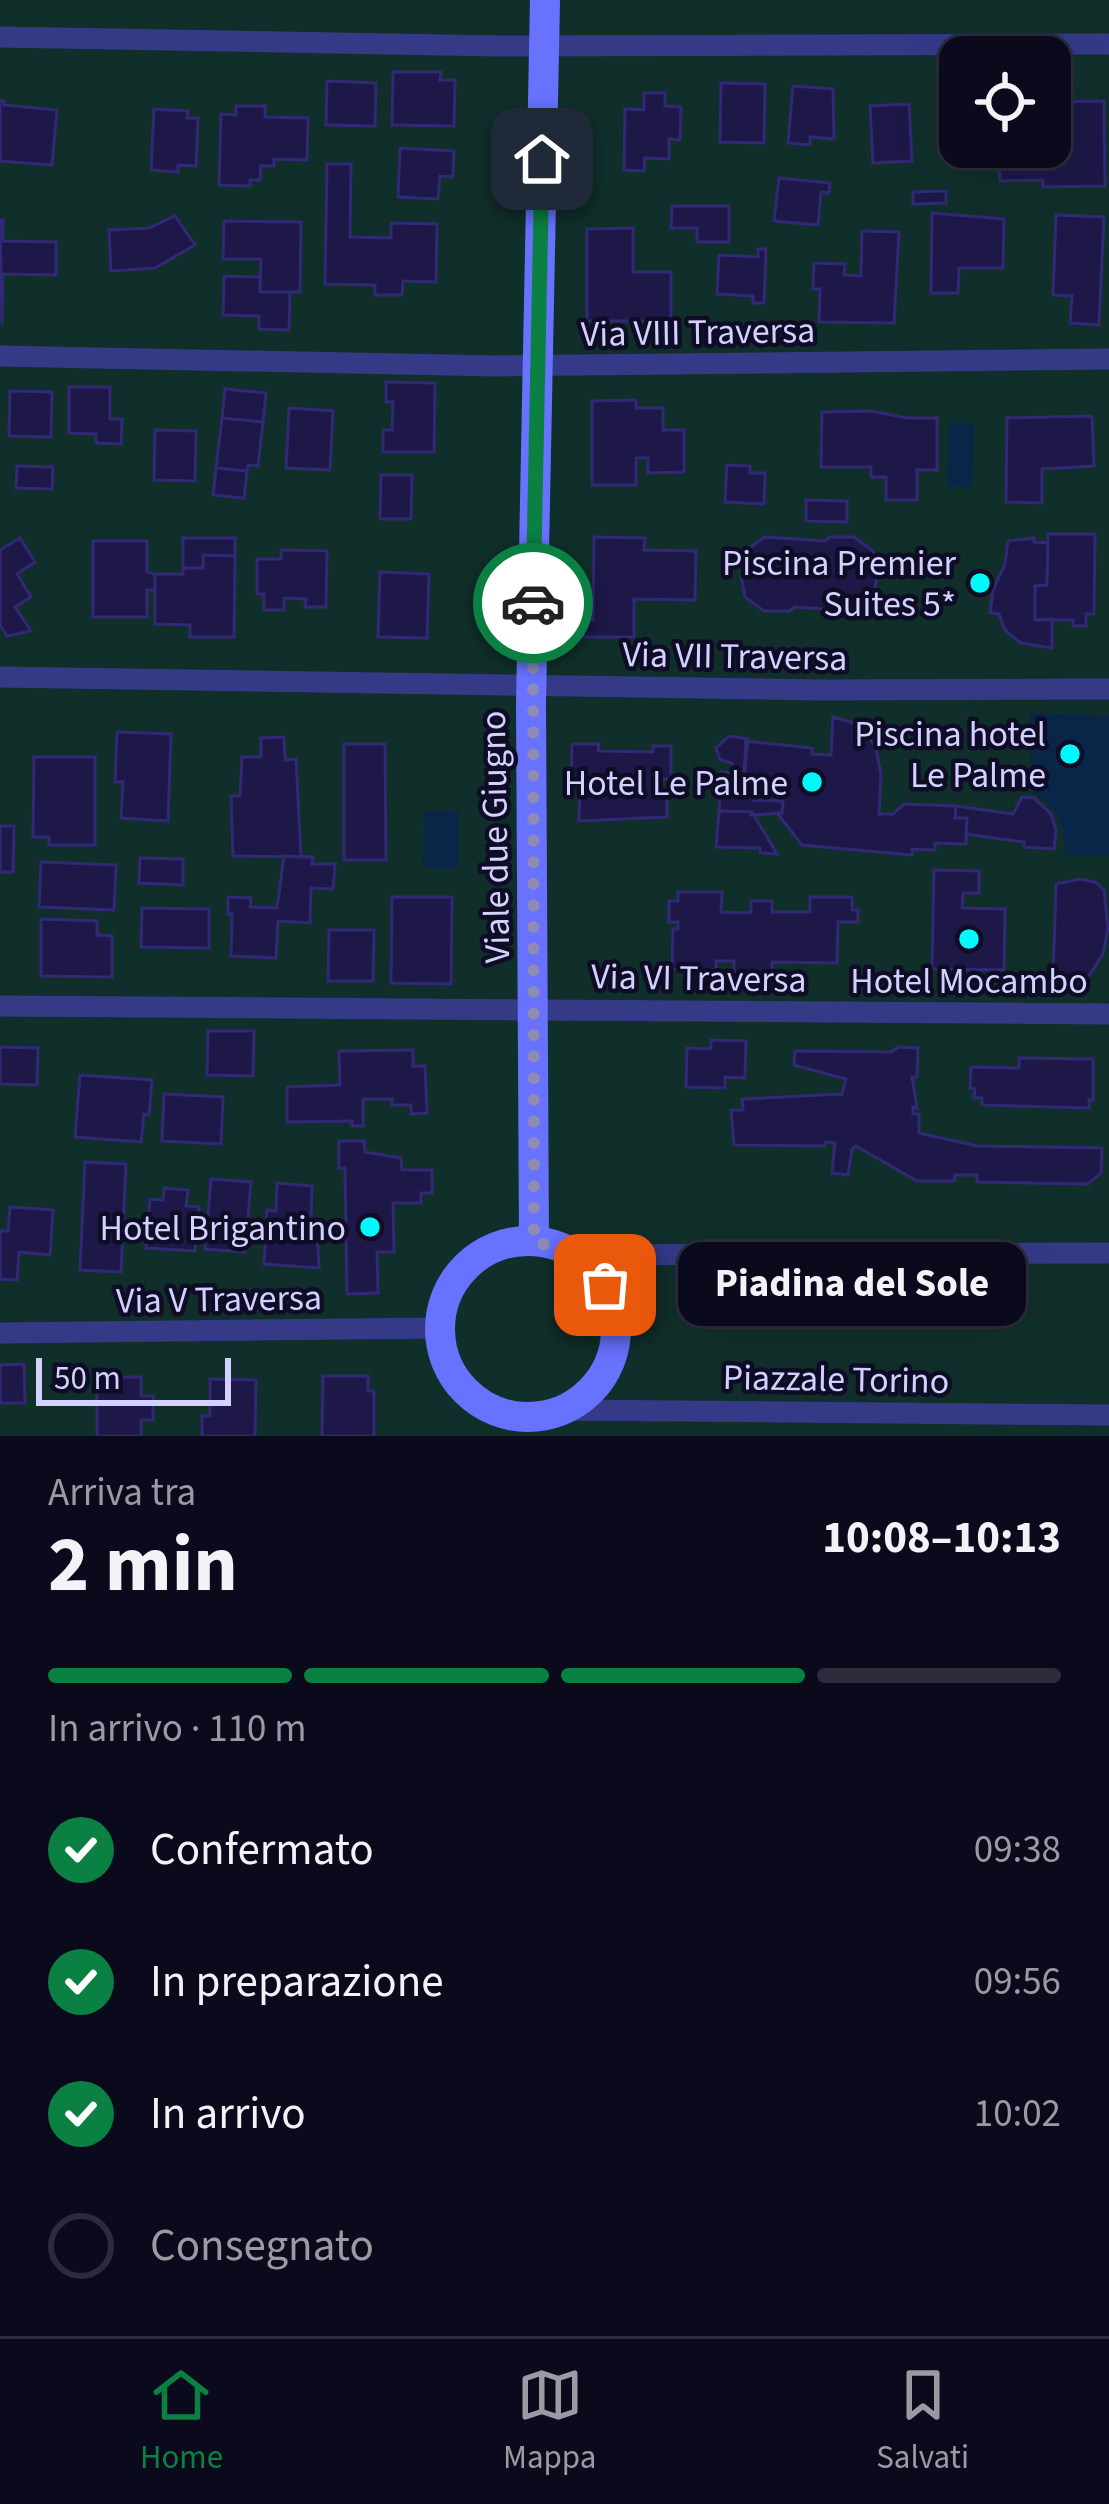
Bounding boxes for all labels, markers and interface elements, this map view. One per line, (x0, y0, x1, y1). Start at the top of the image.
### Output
map controls (939, 36, 1071, 168)
button: locate (939, 36, 1071, 168)
pin (491, 108, 593, 210)
icon: home (509, 126, 575, 192)
street label: Via VIII Traversa (580, 305, 816, 360)
place label: Piscina Premier Suites 5* (722, 538, 956, 630)
courier (473, 543, 593, 663)
icon: car (500, 570, 566, 636)
marker: Piscina Premier Suites 5* (967, 570, 993, 596)
street label: Via VII Traversa (622, 629, 848, 684)
place label: Piscina hotel Le Palme (854, 709, 1046, 801)
street label: Viale due Giugno (468, 710, 523, 964)
marker: Piscina hotel Le Palme (1057, 741, 1083, 767)
place label: Hotel Le Palme (564, 758, 788, 809)
marker: Hotel Le Palme (799, 769, 825, 795)
marker: Hotel Mocambo (956, 926, 982, 952)
street label: Via VI Traversa (591, 951, 807, 1006)
place label: Hotel Mocambo (850, 956, 1088, 1007)
place label: Hotel Brigantino (100, 1203, 346, 1254)
marker: Hotel Brigantino (357, 1214, 383, 1240)
pin (554, 1234, 656, 1336)
callout: Piadina del Sole (677, 1243, 1025, 1327)
icon: bag (572, 1252, 638, 1318)
text: Piadina del Sole (715, 1256, 989, 1312)
street label: Via V Traversa (116, 1272, 322, 1327)
scale bar (36, 1352, 231, 1405)
street label: Piazzale Torino (722, 1352, 950, 1407)
text: 50 m (54, 1355, 121, 1402)
text: Arriva tra (48, 1465, 196, 1521)
text: 10:08–10:13 (822, 1506, 1061, 1570)
text: 2 min (48, 1510, 238, 1621)
text: In arrivo · 110 m (48, 1701, 307, 1757)
icon: check (48, 1817, 114, 1883)
text: Confermato (150, 1818, 374, 1882)
text: 09:38 (974, 1822, 1061, 1878)
icon: check (48, 1949, 114, 2015)
text: In preparazione (150, 1950, 444, 2014)
text: 09:56 (974, 1954, 1061, 2010)
icon: check (48, 2081, 114, 2147)
text: In arrivo (150, 2082, 306, 2146)
text: 10:02 (974, 2086, 1061, 2142)
text: Consegnato (150, 2214, 374, 2278)
tab: Home (140, 2362, 223, 2481)
tab: Mappa (503, 2362, 596, 2481)
tab: Salvati (876, 2362, 969, 2481)

